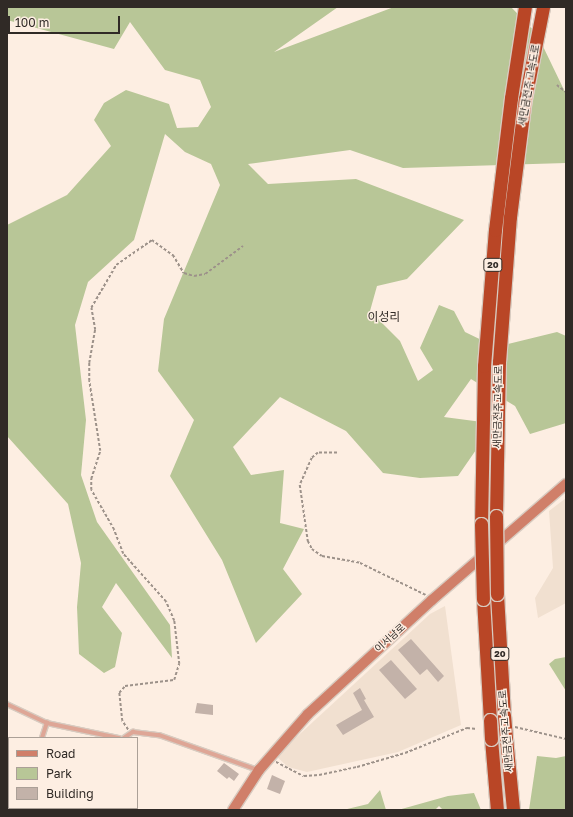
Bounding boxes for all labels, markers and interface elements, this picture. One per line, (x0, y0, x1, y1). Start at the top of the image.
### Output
scale bar (10, 8, 122, 34)
text: 100 m (15, 15, 49, 30)
street label: 새만금전주고속도로 (516, 43, 542, 127)
road number: 20 (483, 258, 503, 272)
district label: 이성리 (367, 310, 401, 324)
street label: 새만금전주고속도로 (491, 366, 505, 448)
street label: 이서남로 (372, 621, 408, 655)
road number: 20 (490, 647, 510, 661)
street label: 새만금전주고속도로 (496, 689, 516, 773)
legend (8, 737, 138, 809)
text: Road (46, 746, 75, 761)
text: Park (46, 766, 72, 781)
text: Building (46, 786, 94, 801)

